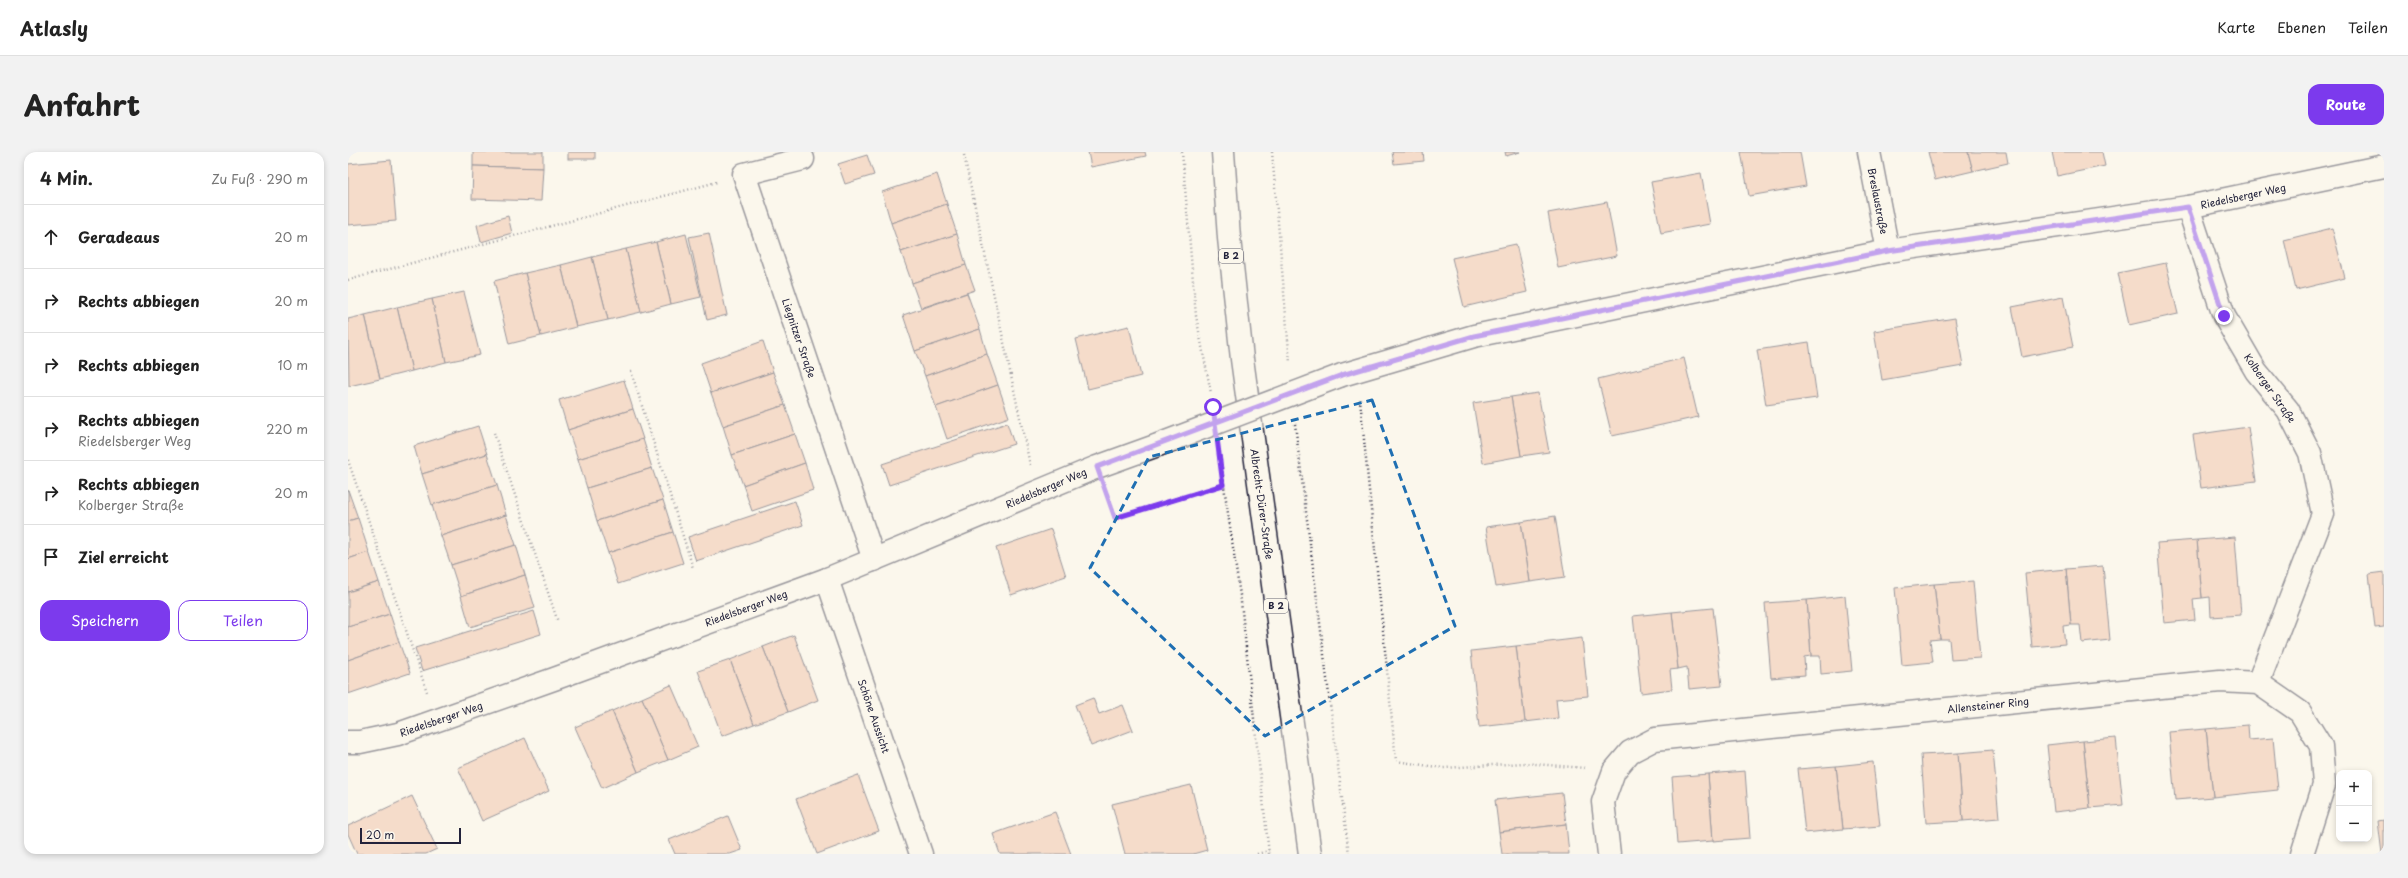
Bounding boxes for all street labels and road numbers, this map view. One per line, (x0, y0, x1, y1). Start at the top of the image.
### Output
street label: Breslaustraße (1865, 166, 1892, 235)
street label: Riedelsberger Weg (2199, 179, 2287, 212)
road number: B 2 (1219, 249, 1243, 263)
street label: Liegnitzer Straße (779, 296, 820, 380)
street label: Kolberger Straße (2241, 350, 2300, 425)
street label: Albrecht-Dürer-Straße (1247, 448, 1278, 560)
street label: Riedelsberger Weg (1003, 464, 1089, 511)
street label: Riedelsberger Weg (702, 586, 790, 629)
road number: B 2 (1264, 599, 1288, 613)
street label: Schöne Aussicht (855, 677, 894, 755)
street label: Allensteiner Ring (1946, 693, 2030, 716)
street label: Riedelsberger Weg (397, 697, 485, 740)

